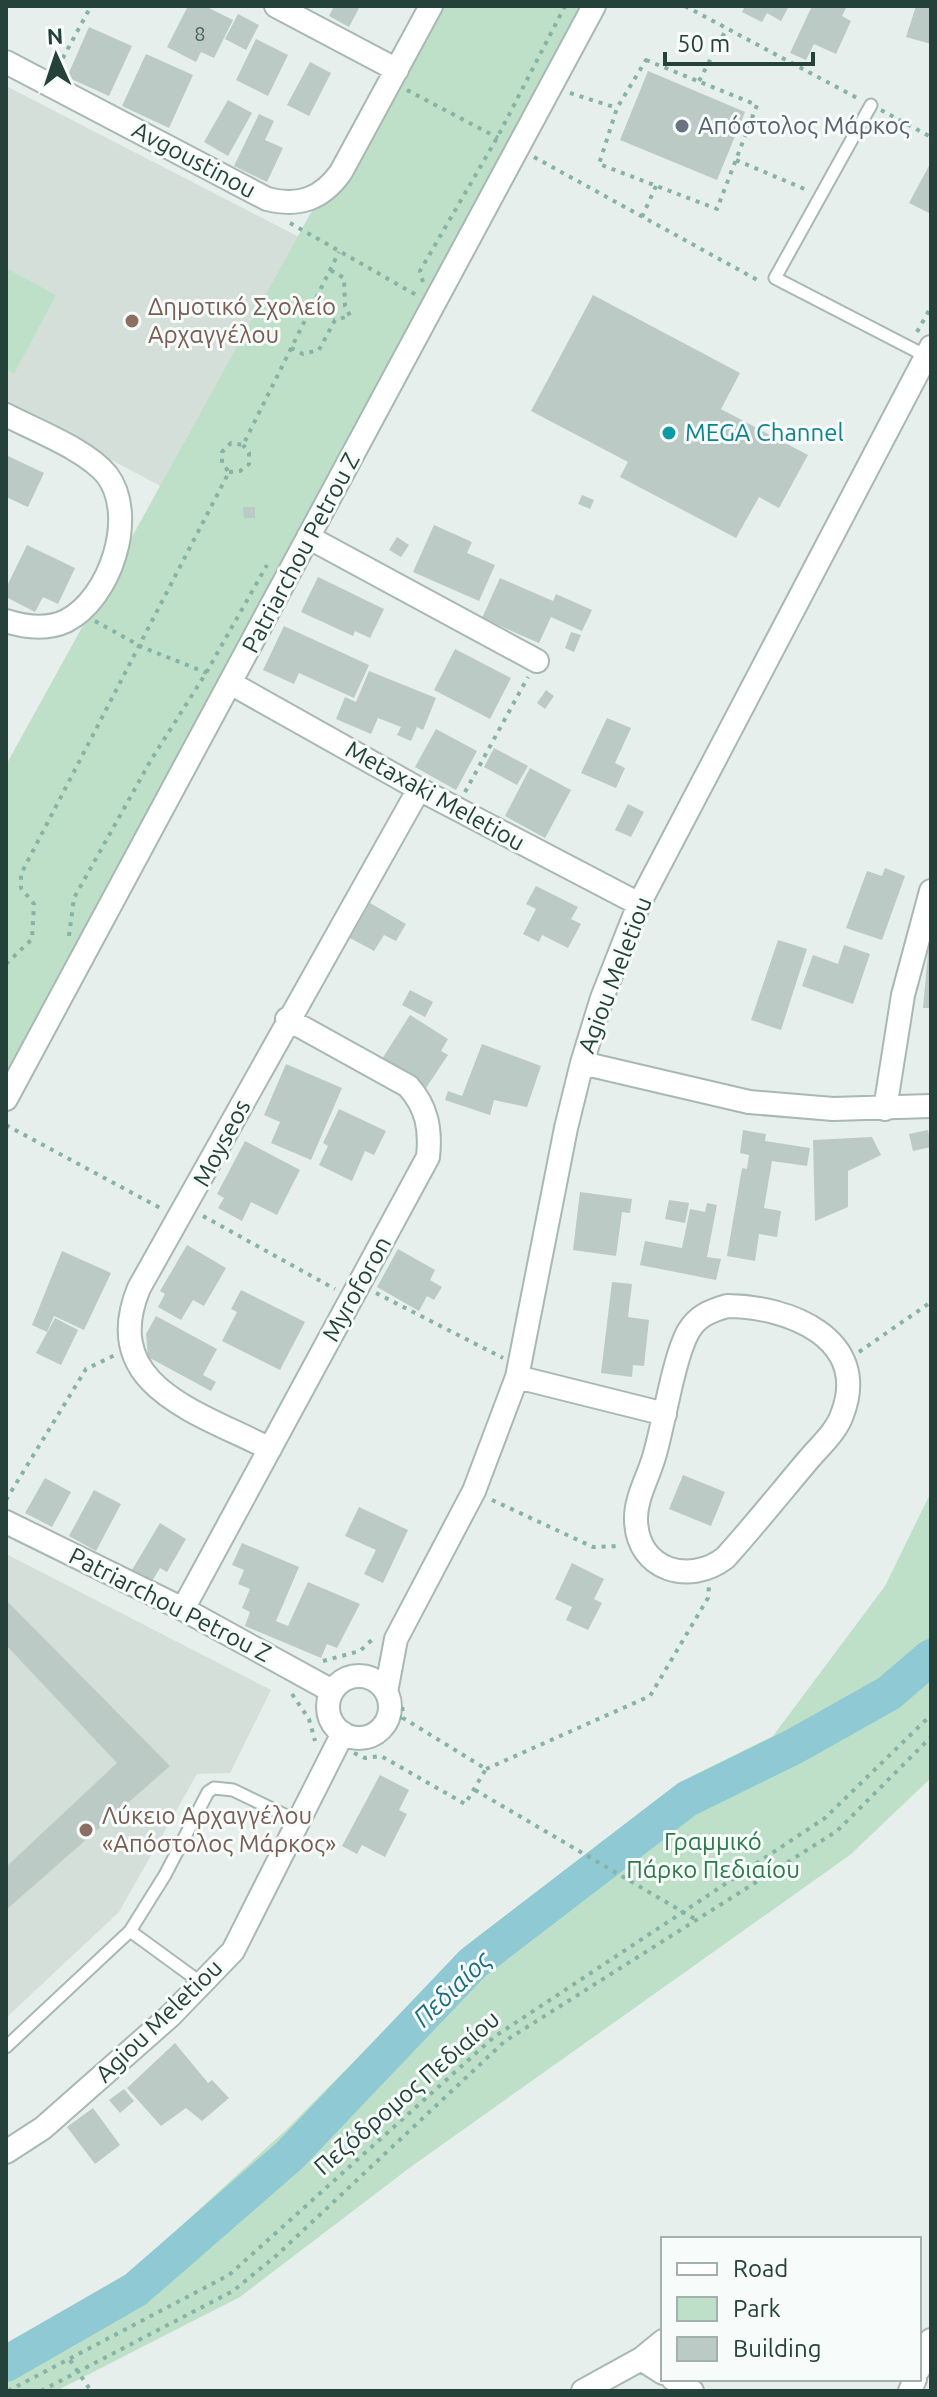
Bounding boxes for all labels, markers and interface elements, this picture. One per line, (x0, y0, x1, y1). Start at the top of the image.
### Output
north arrow (16, 16, 96, 96)
scale bar (665, 16, 813, 66)
house number: 8 (194, 22, 206, 45)
text: N (46, 23, 64, 48)
text: 50 m (677, 30, 730, 57)
place label: Απόστολος Μάρκος (698, 112, 910, 139)
street label: Avgoustinou (128, 116, 260, 203)
marker: Απόστολος Μάρκος (673, 117, 691, 135)
place label: Δημοτικό Σχολείο Αρχαγγέλου (148, 293, 336, 348)
marker: Δημοτικό Σχολείο Αρχαγγέλου (123, 312, 141, 330)
place label: MEGA Channel (685, 419, 844, 446)
marker: MEGA Channel (660, 424, 678, 442)
street label: Patriarchou Petrou Z (236, 448, 365, 657)
street label: Metaxaki Meletiou (341, 735, 529, 856)
street label: Agiou Meletiou (572, 893, 657, 1057)
street label: Moyseos (187, 1095, 256, 1191)
street label: Myroforon (317, 1232, 396, 1346)
street label: Patriarchou Petrou Z (65, 1542, 276, 1667)
place label: Λύκειο Αρχαγγέλου «Απόστολος Μάρκος» (102, 1802, 336, 1857)
marker: Λύκειο Αρχαγγέλου «Απόστολος Μάρκος» (77, 1821, 95, 1839)
park label: Γραμμικό Πάρκο Πεδιαίου (626, 1828, 800, 1883)
water label: Πεδιαίος (407, 1944, 497, 2033)
street label: Agiou Meletiou (90, 1954, 227, 2088)
street label: Πεζόδρομος Πεδιαίου (309, 2005, 505, 2180)
legend (661, 2237, 921, 2381)
text: Road (733, 2255, 788, 2282)
text: Park (733, 2295, 781, 2322)
text: Building (733, 2335, 821, 2362)

